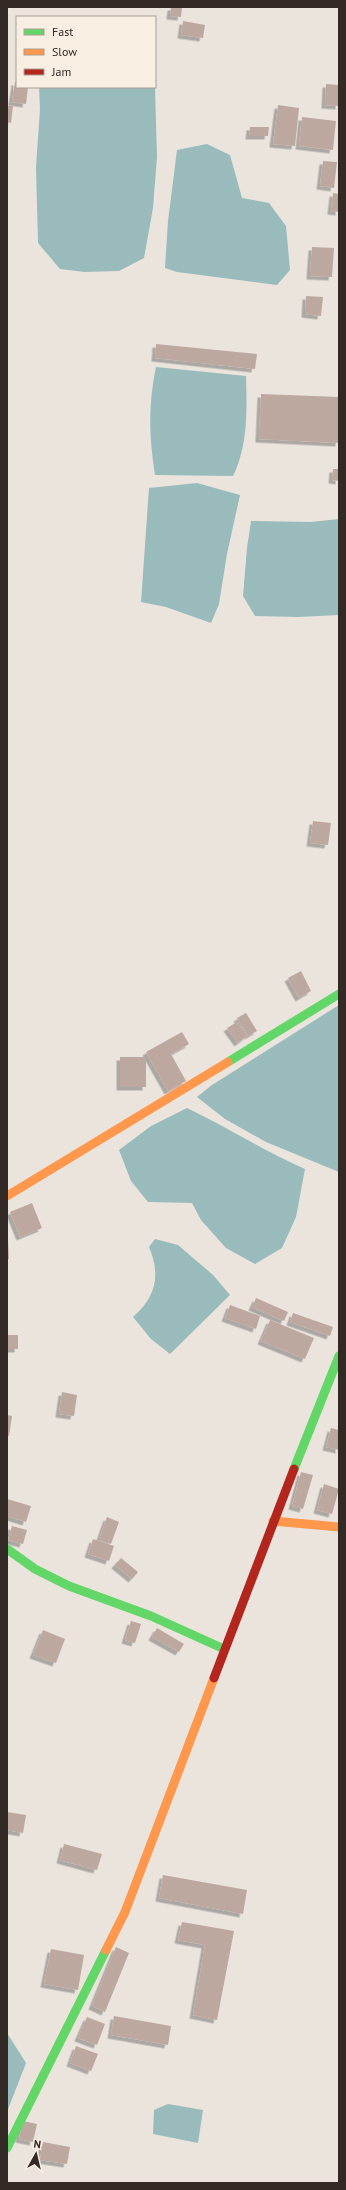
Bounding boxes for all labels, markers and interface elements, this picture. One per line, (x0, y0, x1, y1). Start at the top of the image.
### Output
legend (16, 16, 156, 88)
text: Fast (52, 24, 73, 39)
text: Slow (52, 44, 77, 59)
text: Jam (51, 64, 71, 79)
north arrow (16, 2134, 56, 2174)
text: N (33, 2137, 42, 2152)

